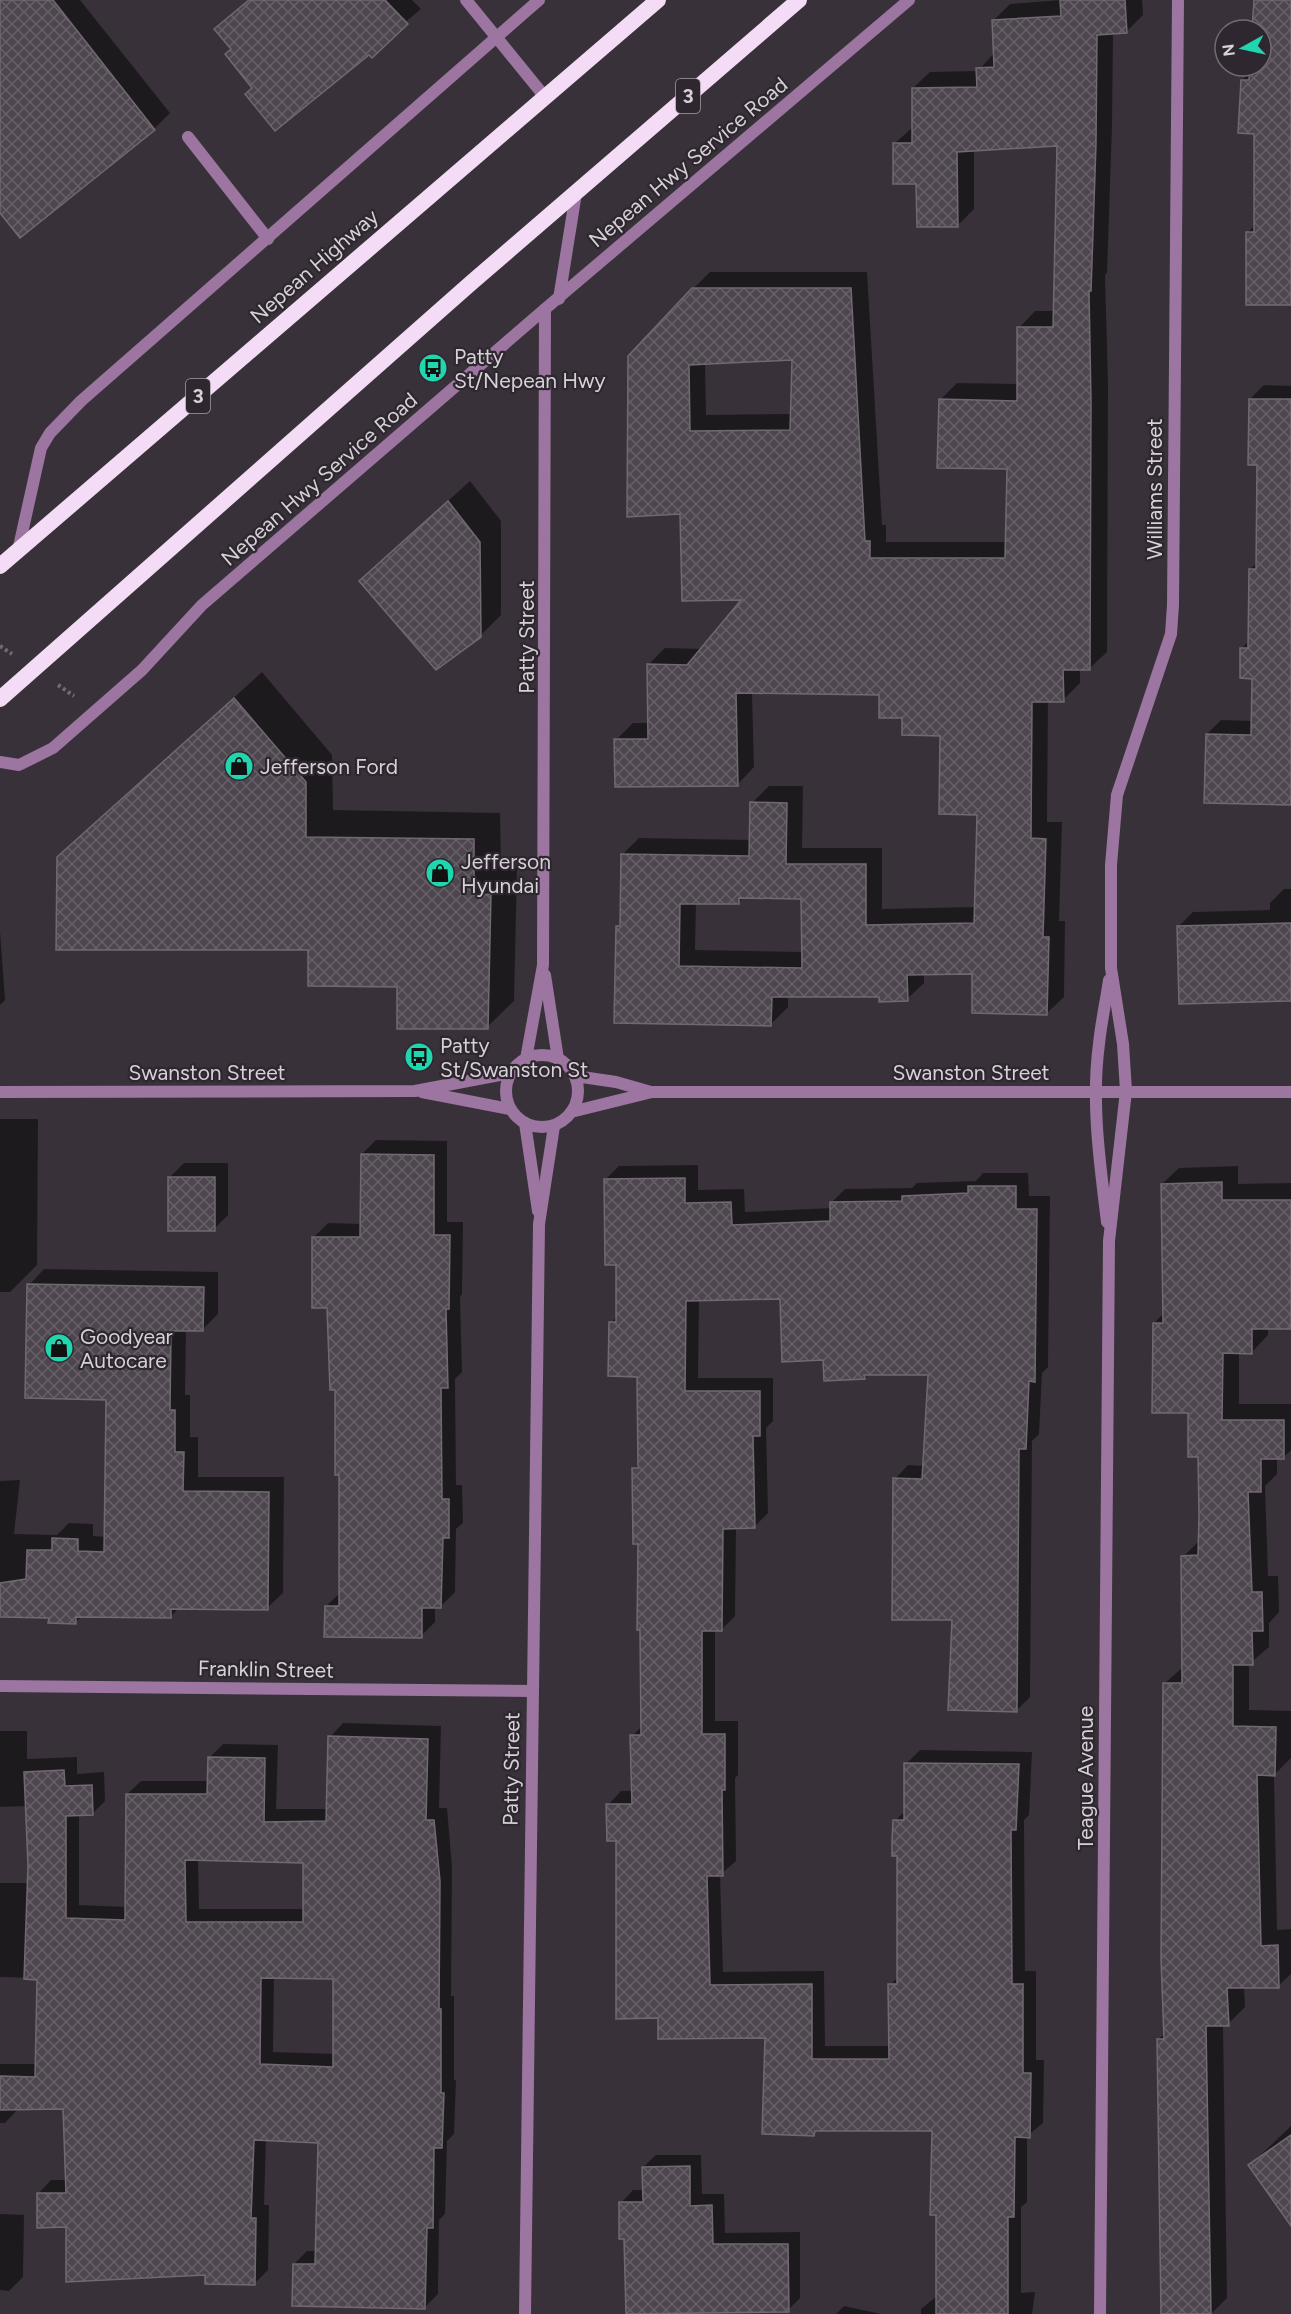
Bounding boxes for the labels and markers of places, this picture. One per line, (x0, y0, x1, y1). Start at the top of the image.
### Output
place label: Patty St/Nepean Hwy (454, 344, 606, 393)
bus stop icon: Patty St/Nepean Hwy (417, 352, 449, 384)
shop icon: Jefferson Ford (223, 750, 255, 782)
place label: Jefferson Ford (260, 754, 398, 779)
place label: Jefferson Hyundai (461, 849, 551, 898)
shop icon: Jefferson Hyundai (424, 857, 456, 889)
place label: Patty St/Swanston St (440, 1033, 588, 1082)
bus stop icon: Patty St/Swanston St (403, 1041, 435, 1073)
place label: Goodyear Autocare (80, 1324, 173, 1373)
shop icon: Goodyear Autocare (43, 1332, 75, 1364)

